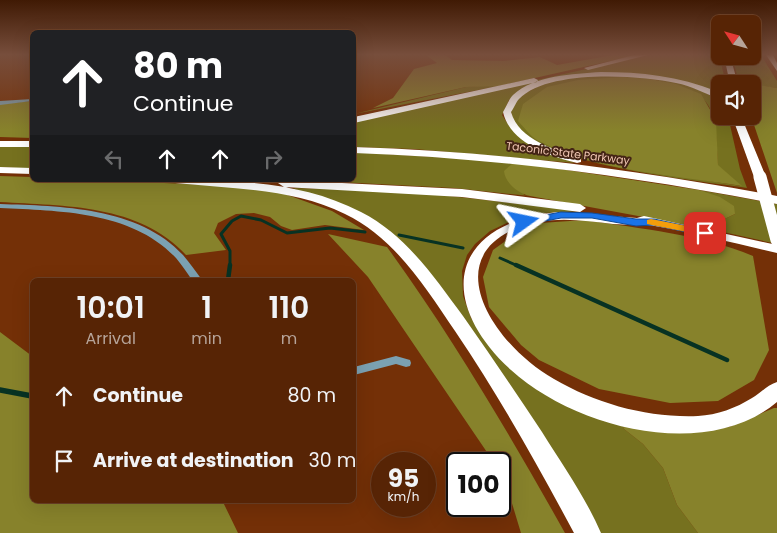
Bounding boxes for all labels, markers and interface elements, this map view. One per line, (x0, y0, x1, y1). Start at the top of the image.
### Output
north arrow (711, 15, 761, 65)
map controls (711, 15, 761, 125)
text: 80 m (133, 41, 223, 90)
icon: ahead (50, 50, 115, 115)
button: sound (711, 75, 761, 125)
text: Continue (133, 88, 233, 119)
street label: Taconic State Parkway (505, 137, 631, 169)
icon: left (100, 145, 128, 173)
icon: ahead (153, 145, 181, 173)
icon: ahead (206, 145, 234, 173)
icon: right (259, 145, 287, 173)
position arrow (497, 195, 549, 247)
pin (684, 212, 726, 254)
icon: arrive (691, 219, 719, 247)
text: 10:01 (76, 286, 145, 329)
text: 1 (201, 286, 212, 329)
text: 110 (268, 286, 310, 329)
text: Arrival (85, 327, 136, 350)
text: min (191, 327, 222, 350)
text: m (281, 327, 297, 350)
icon: ahead (50, 382, 78, 410)
text: Continue (93, 382, 183, 409)
text: 80 m (287, 382, 336, 409)
icon: arrive (50, 447, 78, 475)
text: Arrive at destination (93, 447, 294, 474)
text: 30 m (309, 447, 356, 474)
speed limit sign: 100 (446, 452, 511, 517)
text: 95 (388, 461, 419, 496)
text: km/h (388, 488, 419, 505)

